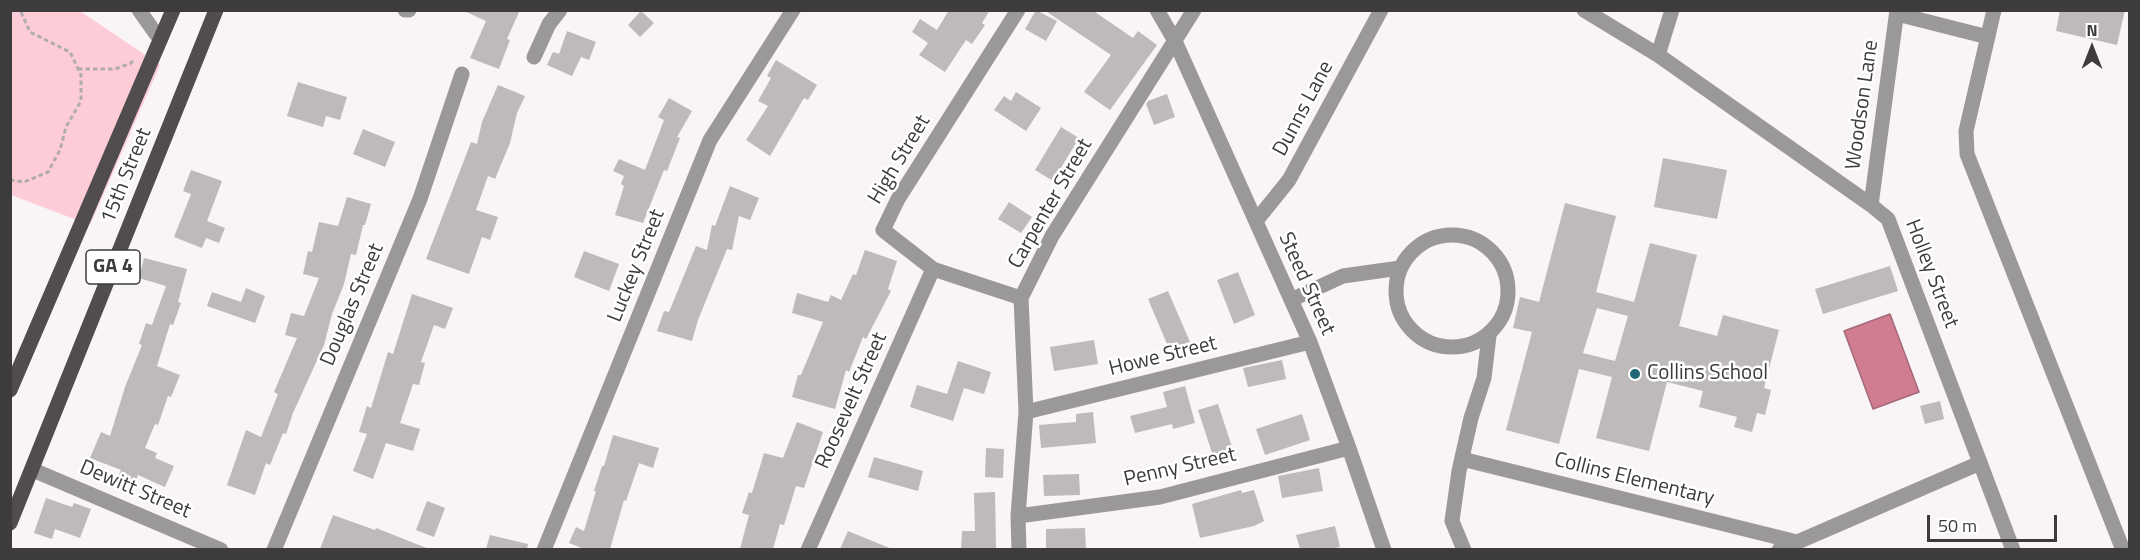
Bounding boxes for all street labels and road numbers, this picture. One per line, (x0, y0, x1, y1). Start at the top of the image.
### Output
street label: Woodson Lane (1841, 39, 1885, 171)
street label: Dunns Lane (1268, 57, 1340, 161)
street label: High Street (864, 111, 936, 209)
street label: 15th Street (96, 124, 158, 228)
street label: Carpenter Street (1004, 134, 1098, 274)
street label: Luckey Street (603, 206, 671, 326)
street label: Holley Street (1899, 216, 1963, 332)
street label: Steed Street (1272, 229, 1340, 339)
street label: Douglas Street (316, 240, 390, 370)
road number: GA 4 (86, 250, 140, 284)
street label: Roosevelt Street (811, 329, 893, 473)
street label: Howe Street (1106, 331, 1220, 383)
street label: Penny Street (1121, 443, 1239, 493)
street label: Collins Elementary (1551, 448, 1717, 512)
street label: Dewitt Street (76, 455, 194, 525)

